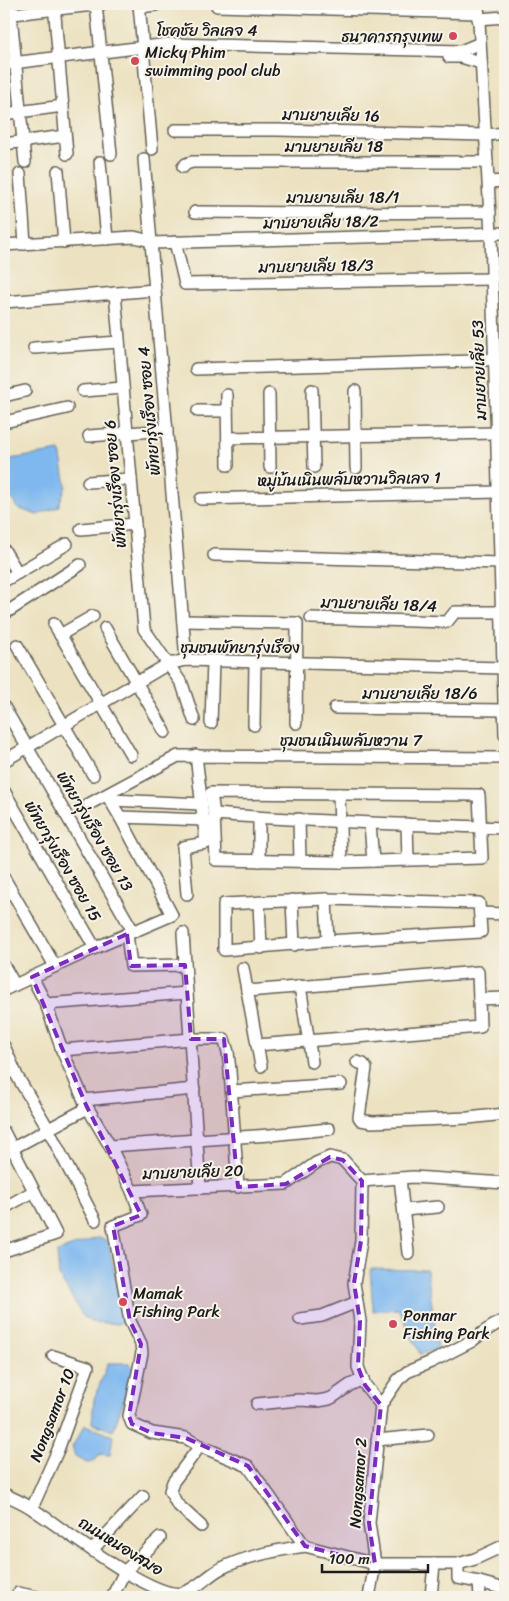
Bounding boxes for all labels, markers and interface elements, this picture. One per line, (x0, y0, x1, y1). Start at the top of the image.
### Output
street label: โชคชัย วิลเลจ 4 (156, 16, 258, 45)
place label: ธนาคารกรุงเทพ (342, 22, 443, 51)
marker: ธนาคารกรุงเทพ (447, 30, 459, 42)
place label: Micky Phim swimming pool club (144, 38, 281, 85)
marker: Micky Phim swimming pool club (129, 55, 141, 67)
street label: มาบยายเลีย 16 (281, 100, 380, 130)
street label: มาบยายเลีย 18 (284, 132, 383, 161)
street label: มาบยายเลีย 18/1 (286, 183, 400, 212)
street label: มาบยายเลีย 18/2 (262, 206, 379, 238)
street label: มาบยายเลีย 18/3 (257, 250, 374, 282)
street label: มาบยายเลีย 53 (463, 319, 495, 422)
street label: พัทยารุ่งเรือง ซอย 4 (129, 345, 169, 477)
street label: พัทยารุ่งเรือง ซอย 6 (95, 419, 135, 549)
street label: หมู่บ้นเนินพลับหวานวิลเลจ 1 (257, 463, 441, 495)
street label: มาบยายเลีย 18/4 (319, 587, 438, 621)
street label: ชุมชนพัทยารุ่งเรือง (180, 633, 300, 662)
street label: มาบยายเลีย 18/6 (361, 679, 478, 708)
street label: ชุมชนเนินพลับหวาน 7 (280, 726, 423, 755)
street label: พัทยารุ่งเรือง ซอย 13 (49, 765, 141, 897)
street label: พัทยารุ่งเรือง ซอย 15 (16, 795, 110, 927)
street label: มาบยายเลีย 20 (141, 1156, 244, 1188)
place label: Mamak Fishing Park (133, 1279, 220, 1326)
marker: Mamak Fishing Park (117, 1296, 129, 1308)
place label: Ponmar Fishing Park (403, 1301, 490, 1348)
marker: Ponmar Fishing Park (387, 1318, 399, 1330)
street label: Nongsamor 10 (21, 1364, 83, 1466)
street label: Nongsamor 2 (340, 1437, 376, 1529)
street label: ถนนหนองสมอ (73, 1508, 170, 1584)
scale bar (322, 1541, 428, 1573)
text: 100 m (329, 1546, 370, 1572)

